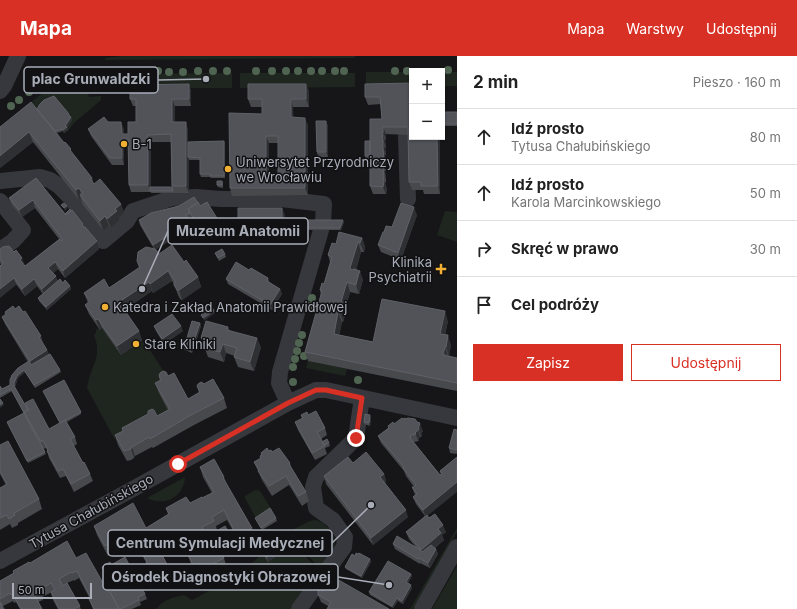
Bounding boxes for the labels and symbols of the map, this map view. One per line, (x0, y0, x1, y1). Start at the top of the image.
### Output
callout: plac Grunwaldzki (24, 67, 158, 93)
text: plac Grunwaldzki (32, 70, 150, 87)
place label: B-1 (132, 136, 152, 152)
marker: B-1 (119, 139, 129, 149)
place label: Uniwersytet Przyrodniczy we Wrocławiu (236, 154, 394, 185)
marker: Uniwersytet Przyrodniczy we Wrocławiu (223, 164, 233, 174)
callout: Muzeum Anatomii (168, 218, 308, 244)
text: Muzeum Anatomii (176, 222, 300, 239)
place label: Klinika Psychiatrii (369, 254, 432, 285)
marker: Klinika Psychiatrii (435, 263, 447, 275)
place label: Katedra i Zakład Anatomii Prawidłowej (113, 299, 347, 315)
marker: Katedra i Zakład Anatomii Prawidłowej (100, 302, 110, 312)
place label: Stare Kliniki (144, 336, 216, 352)
marker: Stare Kliniki (131, 339, 141, 349)
route end (347, 429, 365, 447)
route start (169, 455, 187, 473)
street label: Tytusa Chałubińskiego (26, 470, 156, 552)
callout: Centrum Symulacji Medycznej (108, 530, 332, 556)
text: Centrum Symulacji Medycznej (116, 534, 324, 551)
callout: Ośrodek Diagnostyki Obrazowej (103, 564, 338, 590)
text: Ośrodek Diagnostyki Obrazowej (111, 568, 331, 585)
scale bar (12, 581, 92, 600)

